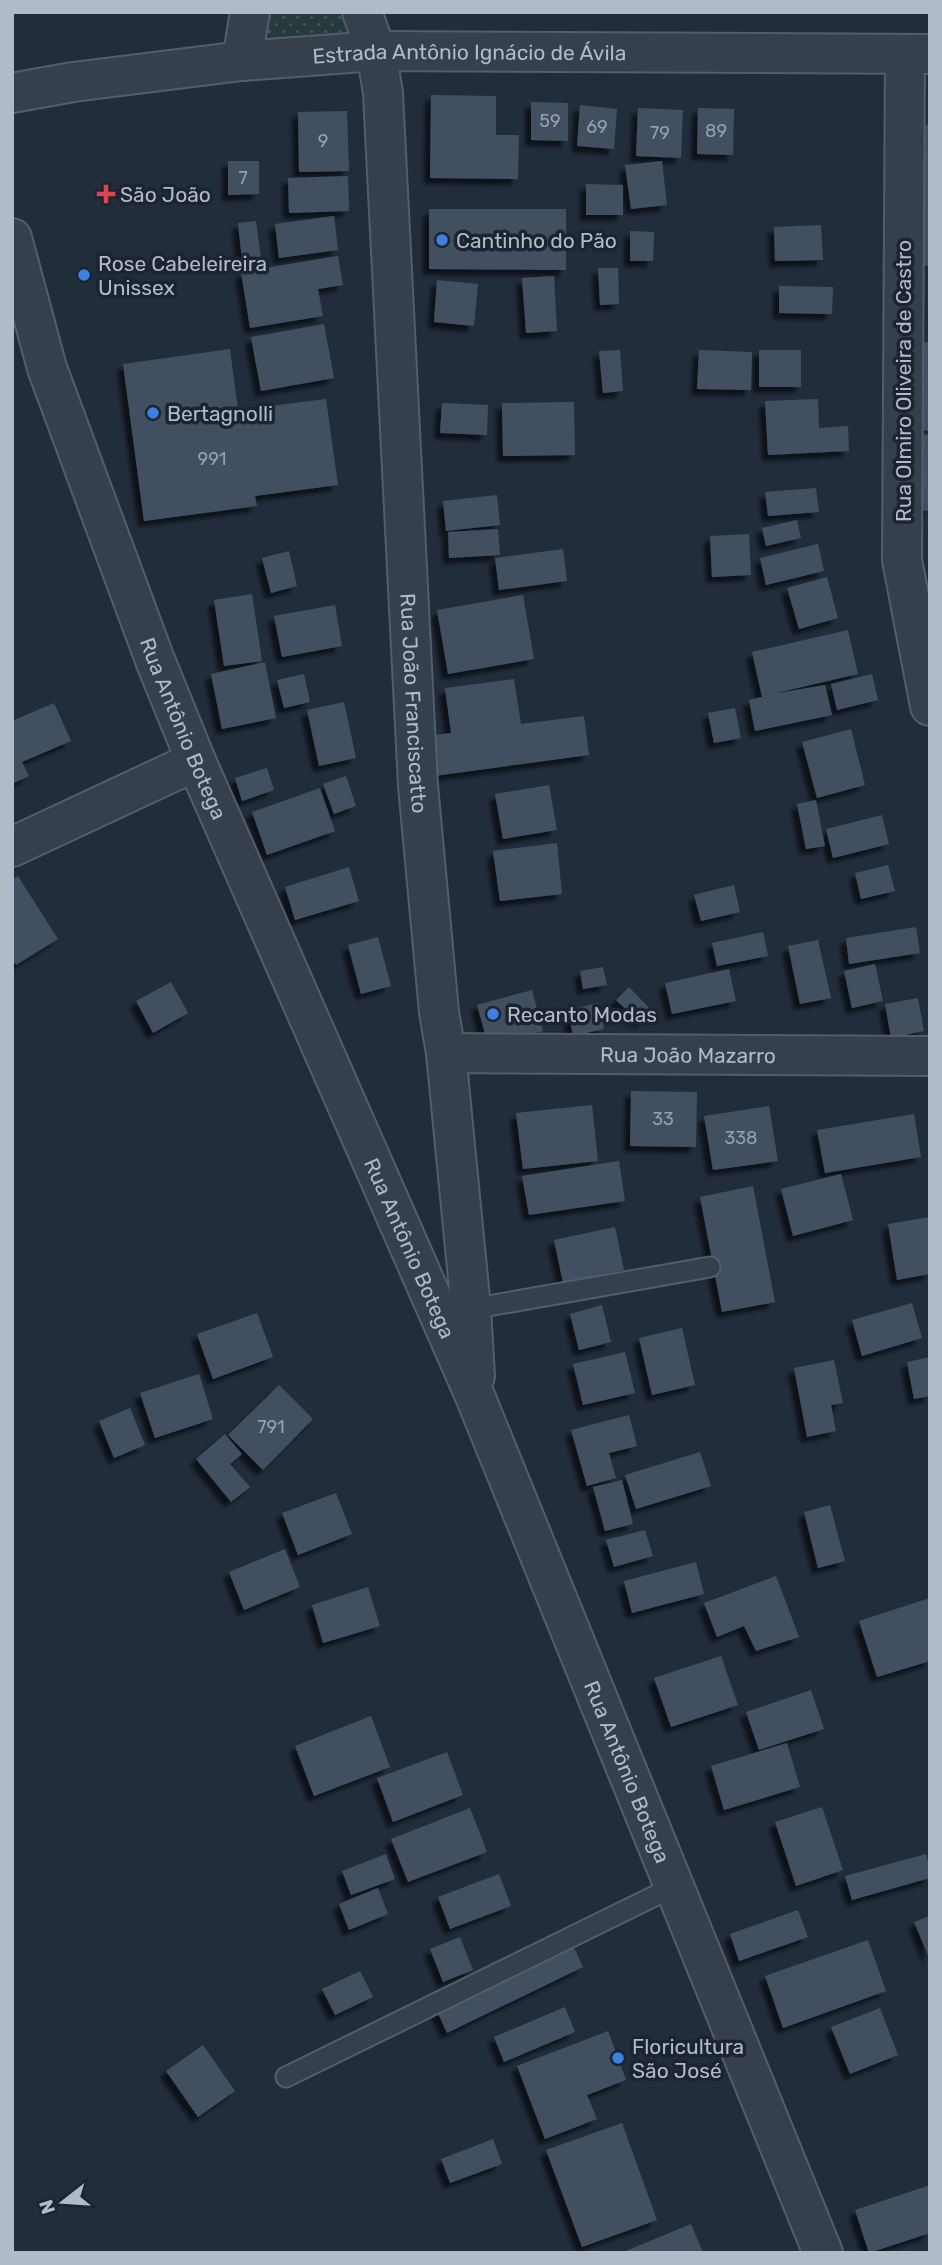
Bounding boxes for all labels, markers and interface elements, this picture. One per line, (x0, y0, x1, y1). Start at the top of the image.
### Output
street label: Estrada Antônio Ignácio de Ávila (312, 38, 626, 68)
house number: 59 (539, 110, 561, 132)
house number: 69 (586, 116, 608, 138)
house number: 89 (705, 120, 727, 142)
house number: 79 (650, 122, 670, 144)
house number: 9 (318, 130, 328, 152)
house number: 7 (238, 167, 248, 189)
place label: São João (120, 182, 211, 207)
marker: São João (98, 186, 114, 202)
place label: Cantinho do Pão (456, 228, 617, 253)
marker: Cantinho do Pão (434, 232, 450, 248)
street label: Rua Olmiro Oliveira de Castro (891, 240, 916, 522)
place label: Rose Cabeleireira Unissex (98, 251, 267, 300)
marker: Rose Cabeleireira Unissex (76, 267, 92, 283)
place label: Bertagnolli (167, 401, 273, 426)
marker: Bertagnolli (145, 405, 161, 421)
house number: 991 (197, 448, 227, 470)
street label: Rua João Franciscatto (396, 592, 433, 814)
street label: Rua Antônio Botega (135, 634, 233, 823)
place label: Recanto Modas (507, 1002, 657, 1027)
marker: Recanto Modas (485, 1006, 501, 1022)
street label: Rua João Mazarro (600, 1041, 776, 1068)
house number: 33 (652, 1108, 674, 1130)
house number: 338 (724, 1127, 758, 1149)
street label: Rua Antônio Botega (359, 1154, 461, 1342)
house number: 791 (257, 1416, 285, 1438)
street label: Rua Antônio Botega (579, 1677, 676, 1867)
place label: Floricultura São José (632, 2034, 744, 2083)
marker: Floricultura São José (610, 2050, 626, 2066)
north arrow (28, 2167, 98, 2237)
text: N (34, 2197, 60, 2217)

